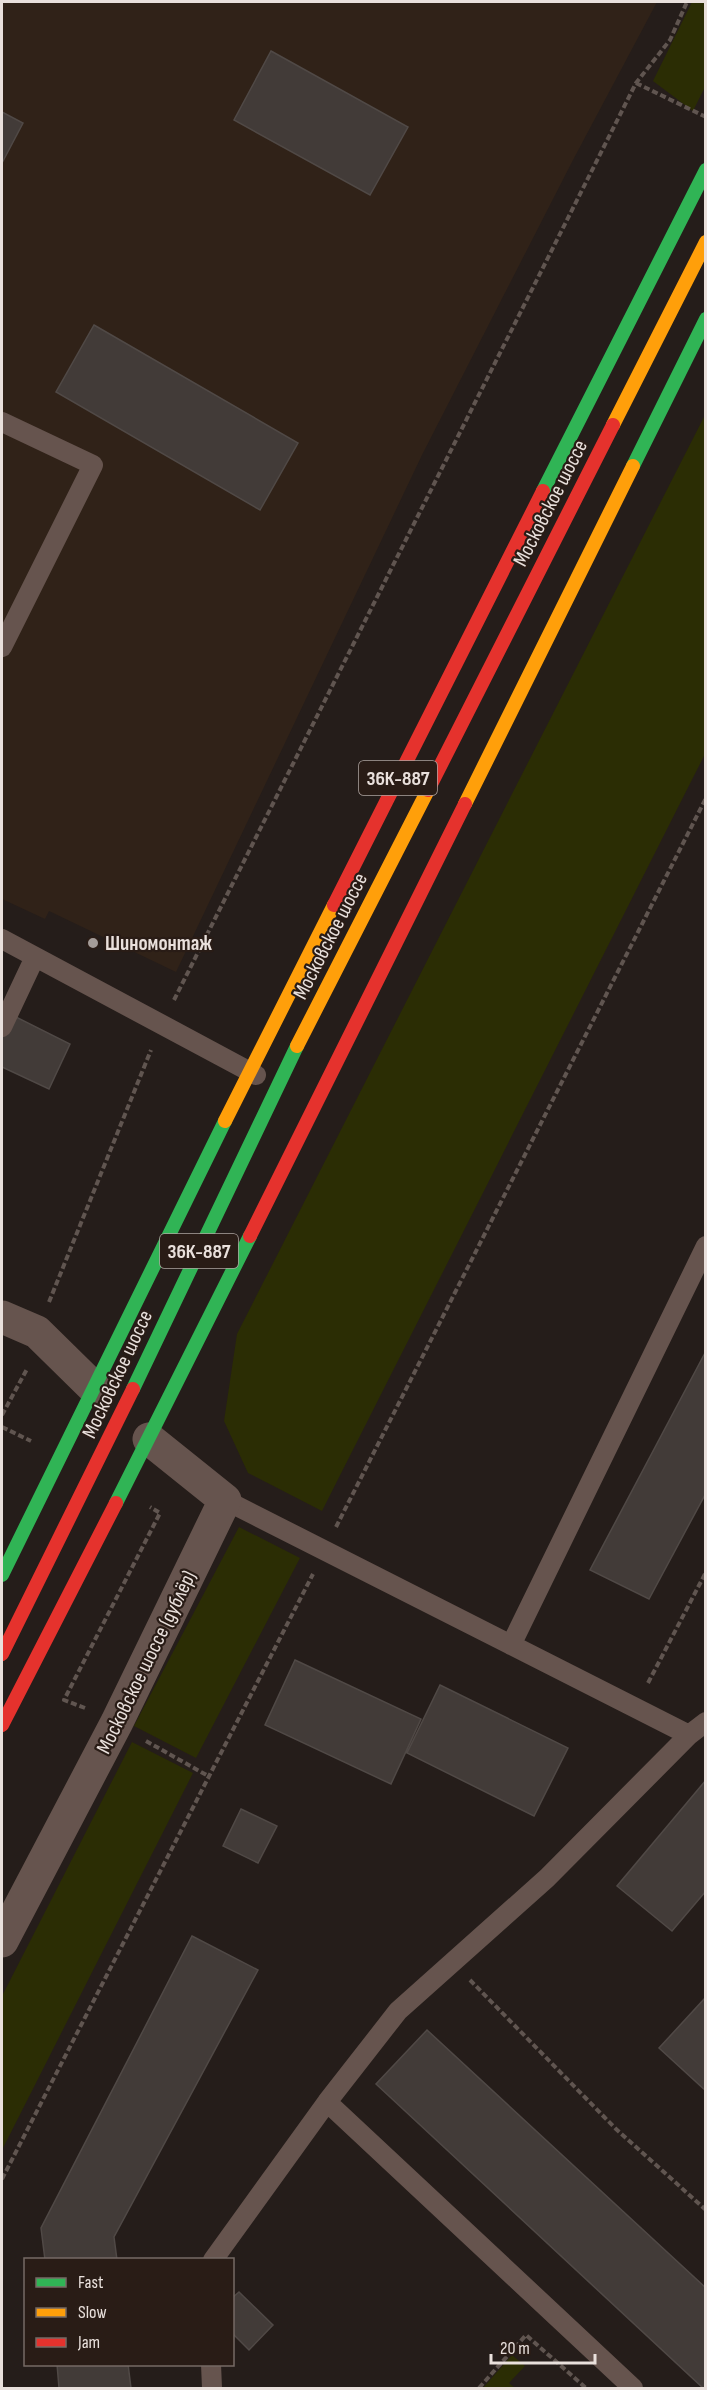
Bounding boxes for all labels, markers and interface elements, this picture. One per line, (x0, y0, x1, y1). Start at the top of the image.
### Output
street label: Московское шоссе (508, 436, 593, 571)
road number: 36К-887 (359, 761, 437, 795)
street label: Московское шоссе (288, 869, 373, 1004)
place label: Шиномонтаж (105, 931, 212, 956)
marker: Шиномонтаж (86, 936, 100, 950)
road number: 36К-887 (160, 1234, 238, 1268)
street label: Московское шоссе (77, 1306, 158, 1442)
street label: Московское шоссе (дублёр) (91, 1566, 202, 1758)
legend (24, 2258, 234, 2366)
text: Fast (78, 2272, 104, 2293)
text: Slow (78, 2302, 107, 2323)
scale bar (491, 2327, 594, 2365)
text: Jam (77, 2332, 100, 2353)
text: 20 m (500, 2338, 530, 2359)

